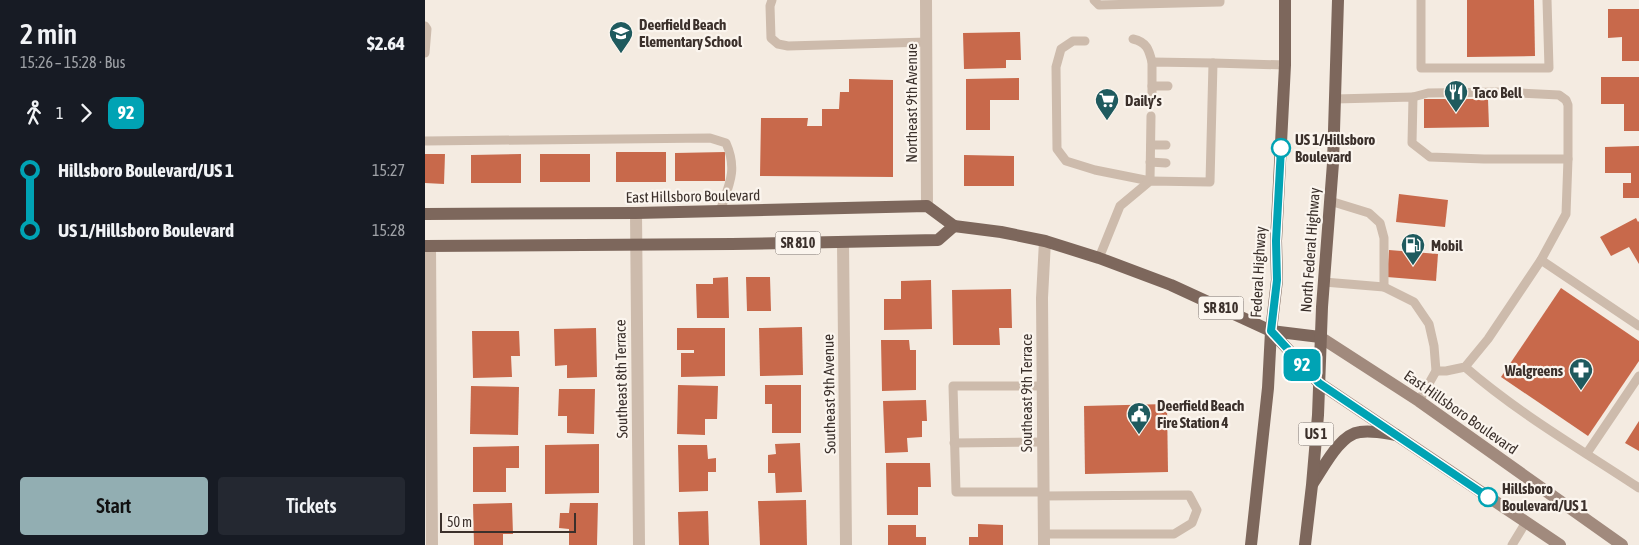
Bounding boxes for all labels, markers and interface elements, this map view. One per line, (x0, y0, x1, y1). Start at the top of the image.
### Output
place label: Deerfield Beach Elementary School (639, 16, 743, 50)
text: 2 min (20, 18, 77, 50)
school or university icon: Deerfield Beach Elementary School (608, 20, 634, 54)
text: $2.64 (367, 32, 405, 54)
street label: Northeast 9th Avenue (903, 43, 920, 163)
text: 15:26 – 15:28 · Bus (20, 53, 125, 71)
restaurant icon: Taco Bell (1443, 79, 1469, 113)
place label: Taco Bell (1473, 84, 1523, 101)
supermarket icon: Daily’s (1094, 87, 1120, 121)
place label: Daily’s (1125, 92, 1162, 109)
icon: walk (20, 99, 48, 127)
icon: forward (72, 99, 100, 127)
text: 92 (118, 102, 134, 123)
text: 1 (56, 104, 64, 122)
place label: US 1/Hillsboro Boulevard (1295, 131, 1375, 165)
marker: US 1/Hillsboro Boulevard (1271, 138, 1291, 158)
text: Hillsboro Boulevard/US 1 (58, 159, 234, 181)
text: 15:27 (372, 161, 405, 179)
street label: East Hillsboro Boulevard (626, 186, 760, 206)
street label: North Federal Highway (1297, 187, 1323, 313)
text: US 1/Hillsboro Boulevard (58, 219, 234, 241)
text: 15:28 (372, 221, 405, 239)
street label: Federal Highway (1247, 226, 1269, 318)
road number: SR 810 (775, 232, 821, 254)
fuel station icon: Mobil (1400, 232, 1426, 266)
place label: Mobil (1431, 237, 1464, 254)
road number: SR 810 (1199, 296, 1243, 320)
street label: Southeast 8th Terrace (611, 319, 631, 439)
street label: Southeast 9th Terrace (1018, 333, 1035, 452)
street label: Southeast 9th Avenue (819, 334, 839, 454)
line badge: 92 (1279, 349, 1325, 381)
text: 92 (1294, 354, 1310, 375)
pharmacy icon: Walgreens (1568, 357, 1594, 391)
place label: Walgreens (1504, 362, 1564, 379)
street label: East Hillsboro Boulevard (1401, 366, 1521, 458)
place label: Deerfield Beach Fire Station 4 (1157, 397, 1244, 431)
public building icon: Deerfield Beach Fire Station 4 (1126, 401, 1152, 435)
road number: US 1 (1299, 422, 1333, 446)
button: Start (20, 477, 208, 535)
button: Tickets (218, 477, 405, 535)
place label: Hillsboro Boulevard/US 1 (1502, 480, 1588, 514)
marker: Hillsboro Boulevard/US 1 (1478, 487, 1498, 507)
scale bar (440, 510, 576, 533)
text: 50 m (447, 514, 472, 530)

